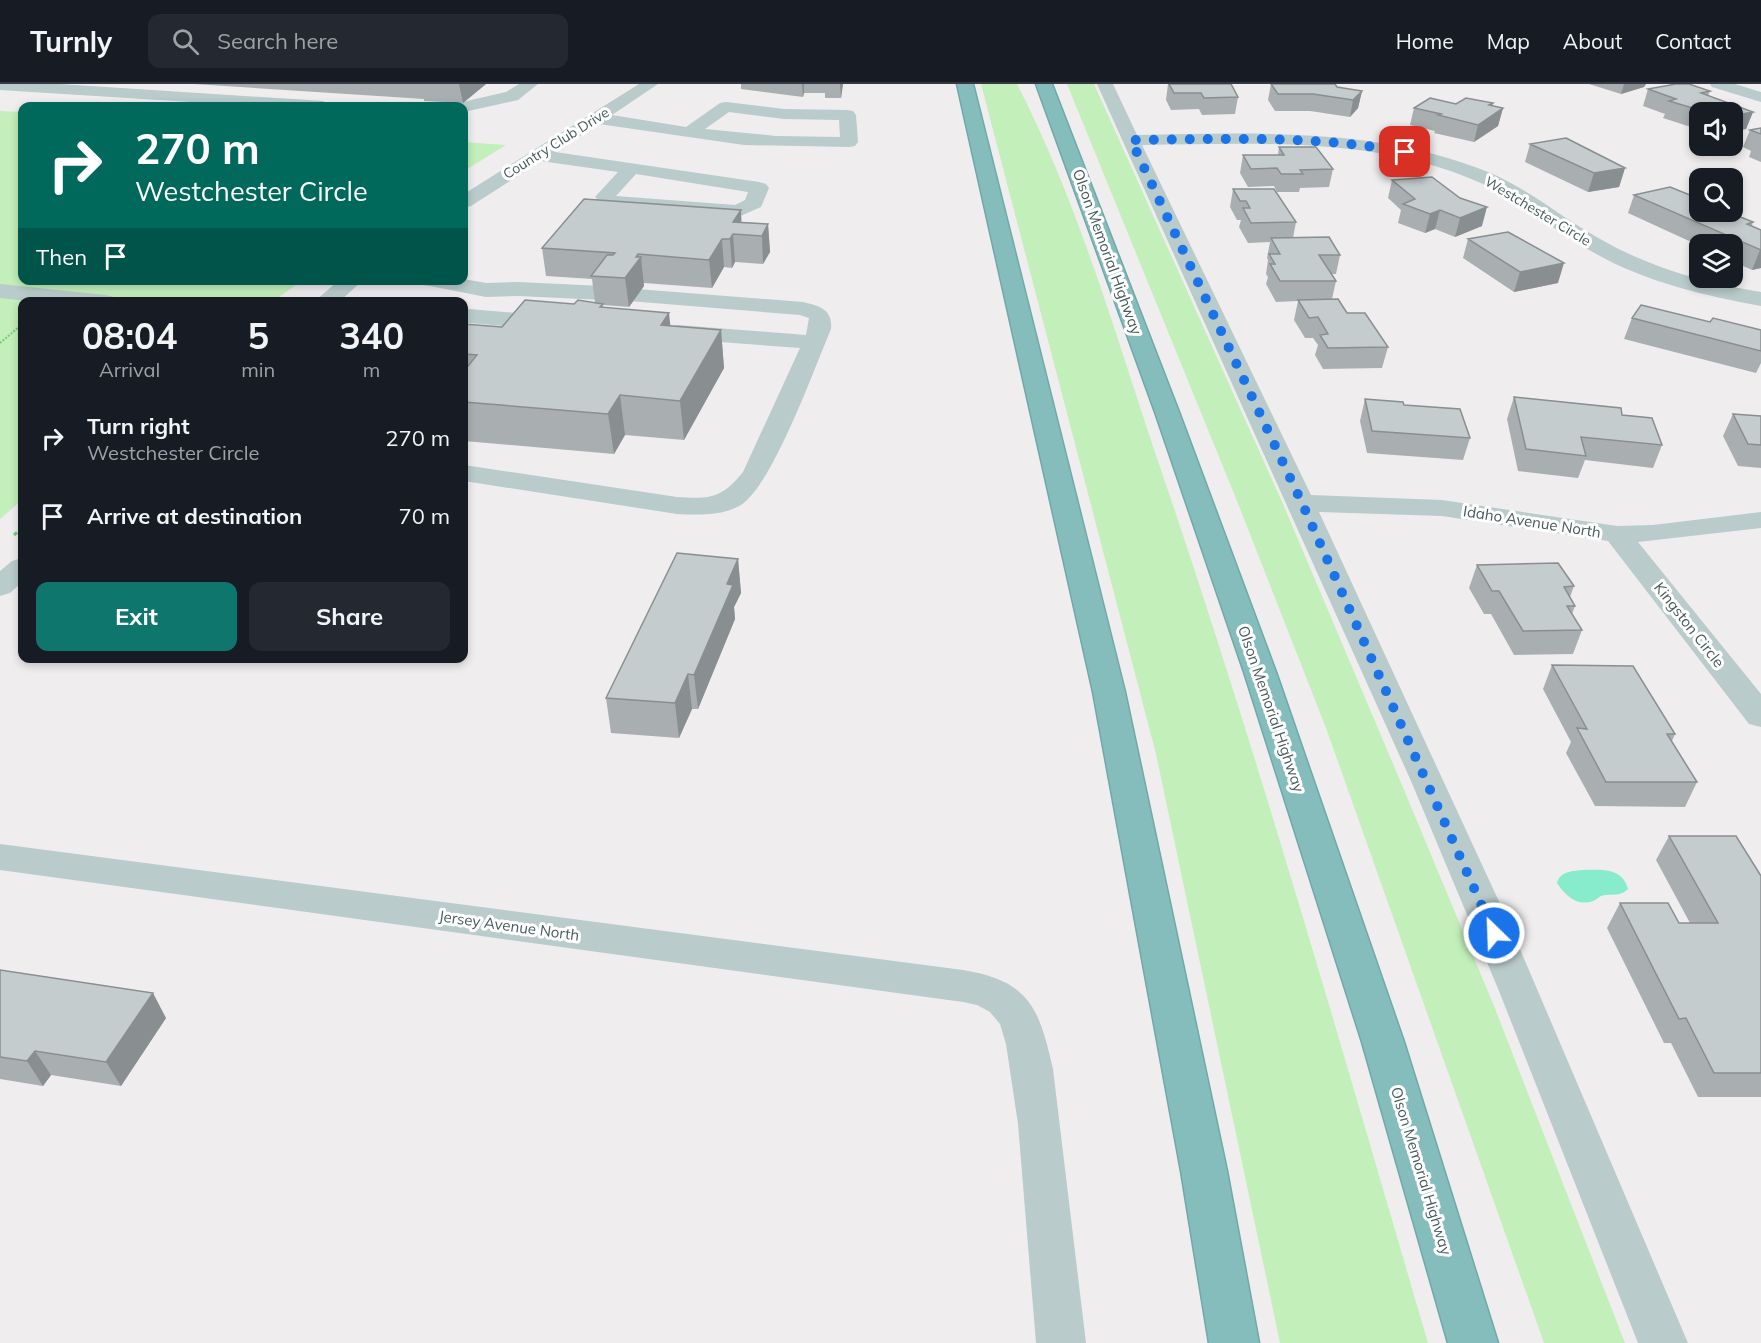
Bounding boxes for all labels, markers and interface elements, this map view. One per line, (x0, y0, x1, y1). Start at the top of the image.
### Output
search box (148, 14, 568, 68)
text: Turnly (30, 24, 112, 59)
icon: search (169, 25, 202, 58)
text: Search here (217, 27, 338, 55)
text: Home (1396, 28, 1454, 54)
text: Map (1487, 28, 1530, 54)
text: About (1563, 28, 1622, 54)
text: Contact (1655, 28, 1731, 54)
map controls (1689, 102, 1743, 288)
button: sound (1689, 102, 1743, 156)
street label: Country Club Drive (500, 103, 612, 183)
text: 270 m (135, 122, 260, 175)
icon: right (36, 126, 114, 204)
pin (1379, 126, 1430, 177)
icon: arrive (1388, 135, 1421, 168)
street label: Olson Memorial Highway (1069, 166, 1146, 337)
button: search (1689, 168, 1743, 222)
street label: Westchester Circle (1482, 172, 1594, 250)
text: Westchester Circle (135, 174, 368, 208)
button: layers (1689, 234, 1743, 288)
icon: arrive (99, 240, 132, 273)
text: Then (36, 243, 87, 271)
text: 08:04 (82, 313, 177, 358)
text: 5 (247, 313, 269, 358)
text: 340 (339, 313, 404, 358)
text: Arrival (99, 357, 160, 382)
text: min (241, 357, 275, 382)
text: m (363, 357, 380, 382)
text: Turn right (87, 412, 190, 440)
icon: right (36, 422, 69, 455)
text: 270 m (385, 424, 450, 452)
text: Westchester Circle (87, 440, 259, 465)
icon: arrive (36, 500, 69, 533)
street label: Idaho Avenue North (1462, 501, 1602, 542)
text: Arrive at destination (87, 502, 302, 530)
text: 70 m (399, 502, 450, 530)
street label: Kingston Circle (1650, 578, 1729, 671)
button: Exit (36, 582, 237, 651)
button: Share (249, 582, 450, 651)
street label: Olson Memorial Highway (1234, 623, 1309, 795)
position arrow (1462, 901, 1526, 965)
street label: Jersey Avenue North (438, 906, 581, 945)
street label: Olson Memorial Highway (1387, 1085, 1456, 1257)

